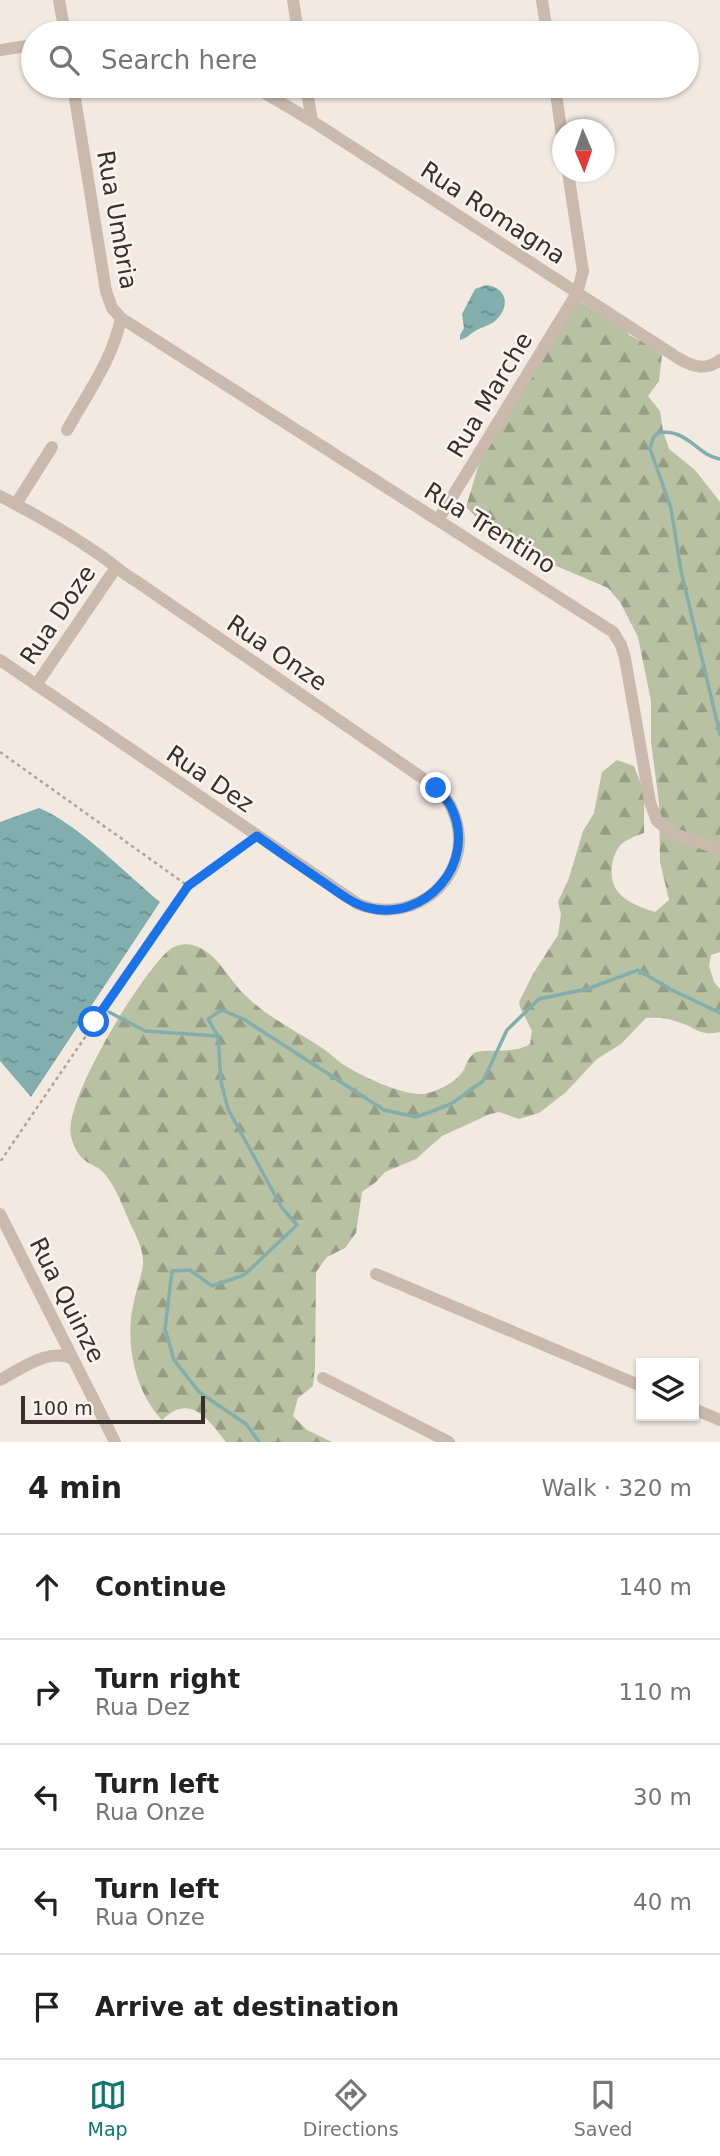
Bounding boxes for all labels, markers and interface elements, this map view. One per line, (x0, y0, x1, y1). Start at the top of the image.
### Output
search box (21, 21, 699, 98)
icon: search (45, 41, 83, 79)
text: Search here (101, 45, 257, 75)
north arrow (552, 119, 615, 182)
street label: Rua Umbria (91, 148, 143, 292)
street label: Rua Romagna (415, 156, 571, 270)
street label: Rua Marche (442, 327, 538, 463)
street label: Rua Trentino (419, 476, 561, 580)
street label: Rua Doze (15, 560, 101, 670)
street label: Rua Onze (222, 609, 332, 697)
street label: Rua Dez (161, 740, 259, 818)
route end (420, 772, 451, 803)
route start (78, 1006, 109, 1037)
street label: Rua Quinze (24, 1233, 110, 1367)
map controls (636, 1358, 699, 1421)
button: layers (636, 1358, 699, 1421)
scale bar (21, 1393, 205, 1425)
text: 100 m (32, 1397, 93, 1419)
text: 4 min (28, 1470, 122, 1505)
text: Walk · 320 m (541, 1475, 692, 1501)
icon: ahead (28, 1568, 66, 1606)
text: Continue (95, 1572, 226, 1602)
text: 140 m (618, 1574, 692, 1600)
text: Turn right (95, 1664, 240, 1694)
icon: right (28, 1673, 66, 1711)
text: 110 m (618, 1679, 692, 1705)
text: Rua Dez (95, 1694, 190, 1720)
text: Turn left (95, 1769, 219, 1799)
icon: left (28, 1778, 66, 1816)
text: 30 m (633, 1784, 692, 1810)
text: Rua Onze (95, 1799, 205, 1825)
text: Turn left (95, 1874, 219, 1904)
icon: left (28, 1883, 66, 1921)
text: 40 m (633, 1889, 692, 1915)
text: Rua Onze (95, 1904, 205, 1930)
icon: arrive (28, 1988, 66, 2026)
text: Arrive at destination (95, 1992, 399, 2022)
tab: Map (88, 2076, 128, 2140)
tab: Directions (303, 2076, 399, 2140)
tab: Saved (574, 2076, 632, 2140)

